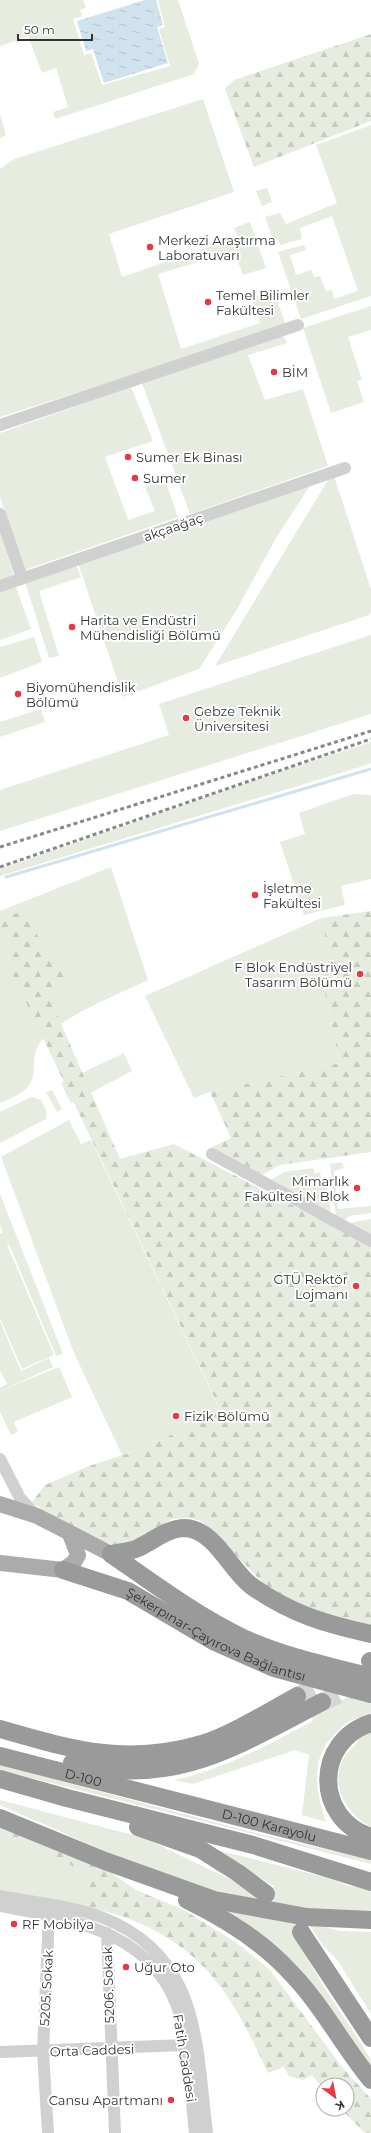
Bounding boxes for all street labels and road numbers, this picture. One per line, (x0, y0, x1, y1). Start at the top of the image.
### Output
street label: akçaağaç (141, 509, 205, 545)
street label: Şekerpınar-Çayırova Bağlantısı (124, 1584, 307, 1684)
street label: D-100 (63, 1765, 103, 1790)
street label: D-100 Karayolu (220, 1805, 318, 1845)
street label: 5206. Sokak (99, 1946, 117, 2024)
street label: 5205. Sokak (36, 1949, 56, 2026)
street label: Fatih Caddesi (170, 2013, 200, 2103)
street label: Orta Caddesi (49, 2041, 135, 2059)

